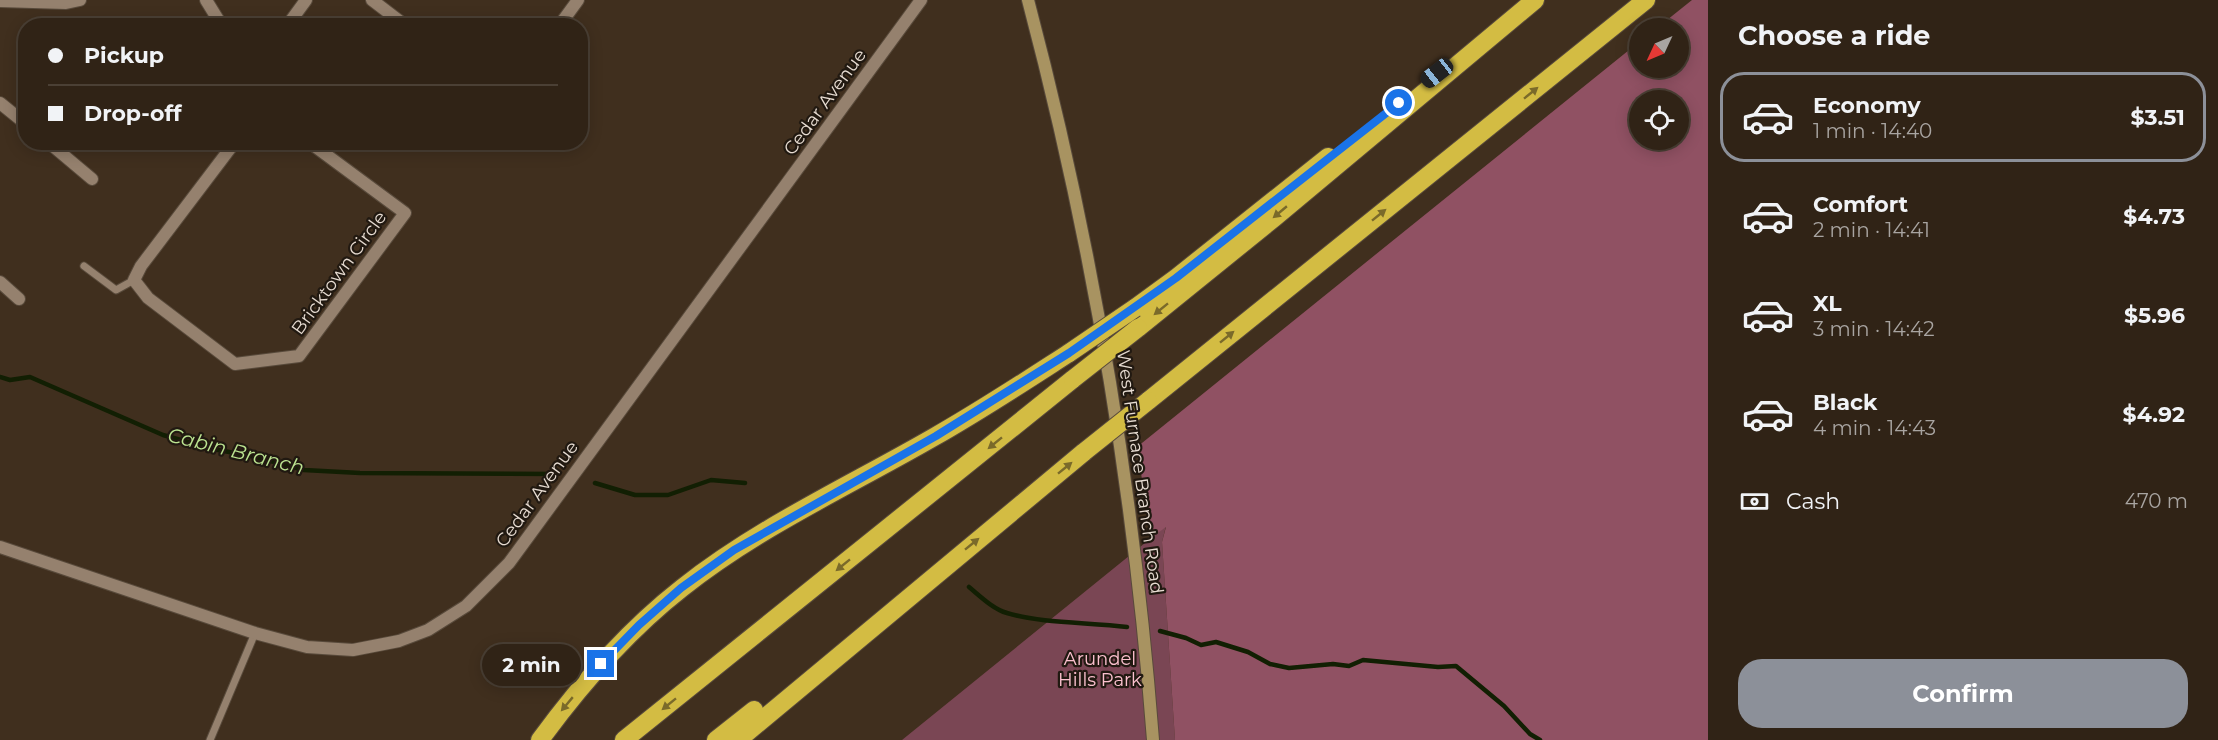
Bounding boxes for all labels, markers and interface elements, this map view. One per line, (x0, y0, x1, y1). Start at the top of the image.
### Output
north arrow (1629, 18, 1689, 78)
map controls (1629, 18, 1689, 150)
text: Choose a ride (1738, 19, 1930, 52)
text: Pickup (84, 42, 164, 69)
street label: Cedar Avenue (779, 45, 871, 159)
car (1417, 55, 1457, 91)
one-way arrow (1523, 86, 1539, 99)
route start (1385, 89, 1412, 116)
button: locate (1629, 90, 1689, 150)
icon: car (1741, 90, 1795, 144)
text: Economy (1813, 92, 1921, 119)
text: Drop-off (84, 100, 182, 127)
text: $3.51 (2131, 104, 2185, 131)
text: 1 min · 14:40 (1813, 119, 1932, 143)
icon: car (1741, 189, 1795, 243)
text: Comfort (1813, 191, 1908, 218)
text: $4.73 (2123, 203, 2185, 230)
one-way arrow (1272, 206, 1288, 219)
street label: Bricktown Circle (287, 207, 391, 339)
one-way arrow (1371, 209, 1386, 222)
text: 2 min · 14:41 (1813, 218, 1930, 242)
icon: car (1741, 288, 1795, 342)
text: XL (1813, 290, 1842, 317)
one-way arrow (1153, 302, 1169, 315)
text: $5.96 (2124, 302, 2185, 329)
text: 3 min · 14:42 (1813, 317, 1935, 341)
one-way arrow (1219, 331, 1235, 344)
street label: West Furnace Branch Road (1112, 349, 1168, 595)
icon: car (1741, 387, 1795, 441)
text: Black (1813, 389, 1877, 416)
text: $4.92 (2122, 401, 2185, 428)
text: 4 min · 14:43 (1813, 416, 1936, 440)
water label: Cabin Branch (165, 422, 307, 480)
one-way arrow (987, 436, 1003, 449)
street label: Cedar Avenue (491, 437, 583, 551)
one-way arrow (1057, 461, 1073, 474)
icon: cash (1738, 485, 1771, 518)
text: Cash (1786, 488, 1840, 515)
text: 470 m (2125, 489, 2188, 513)
one-way arrow (964, 539, 979, 551)
one-way arrow (835, 558, 851, 571)
callout: 2 min (481, 643, 580, 685)
park label: Arundel Hills Park (1058, 648, 1142, 691)
route end (587, 650, 614, 677)
text: 2 min (502, 653, 561, 677)
button: Confirm (1738, 659, 2188, 728)
one-way arrow (561, 696, 574, 711)
one-way arrow (661, 698, 676, 710)

